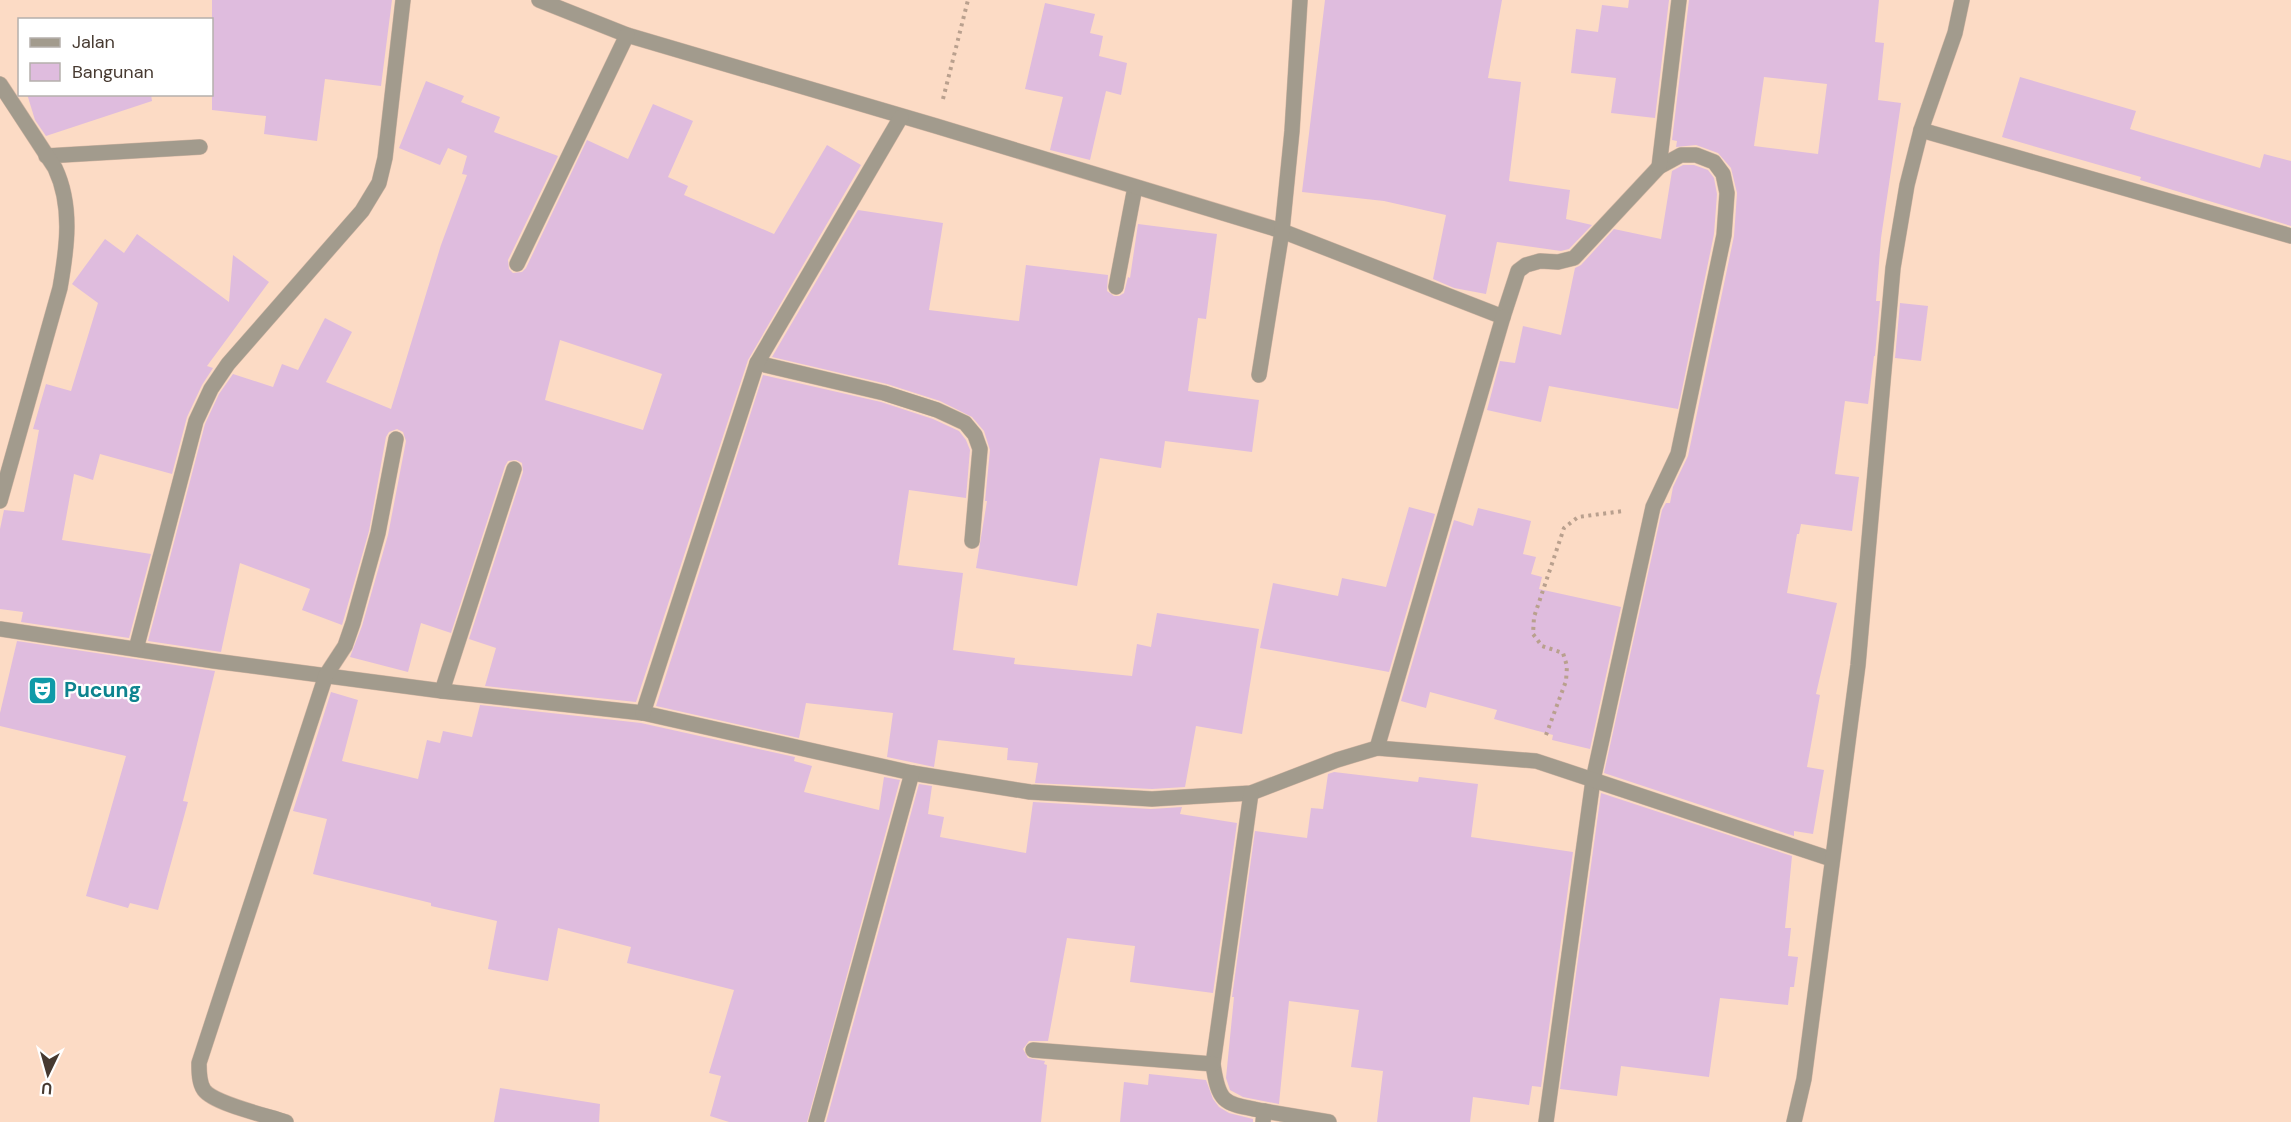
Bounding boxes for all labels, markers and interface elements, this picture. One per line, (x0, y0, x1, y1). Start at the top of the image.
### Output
legend (18, 18, 213, 96)
text: Jalan (72, 30, 115, 54)
text: Bangunan (72, 60, 154, 84)
theatre icon: Pucung (27, 674, 59, 706)
place label: Pucung (64, 676, 141, 704)
north arrow (18, 1044, 78, 1104)
text: U (40, 1078, 53, 1099)

